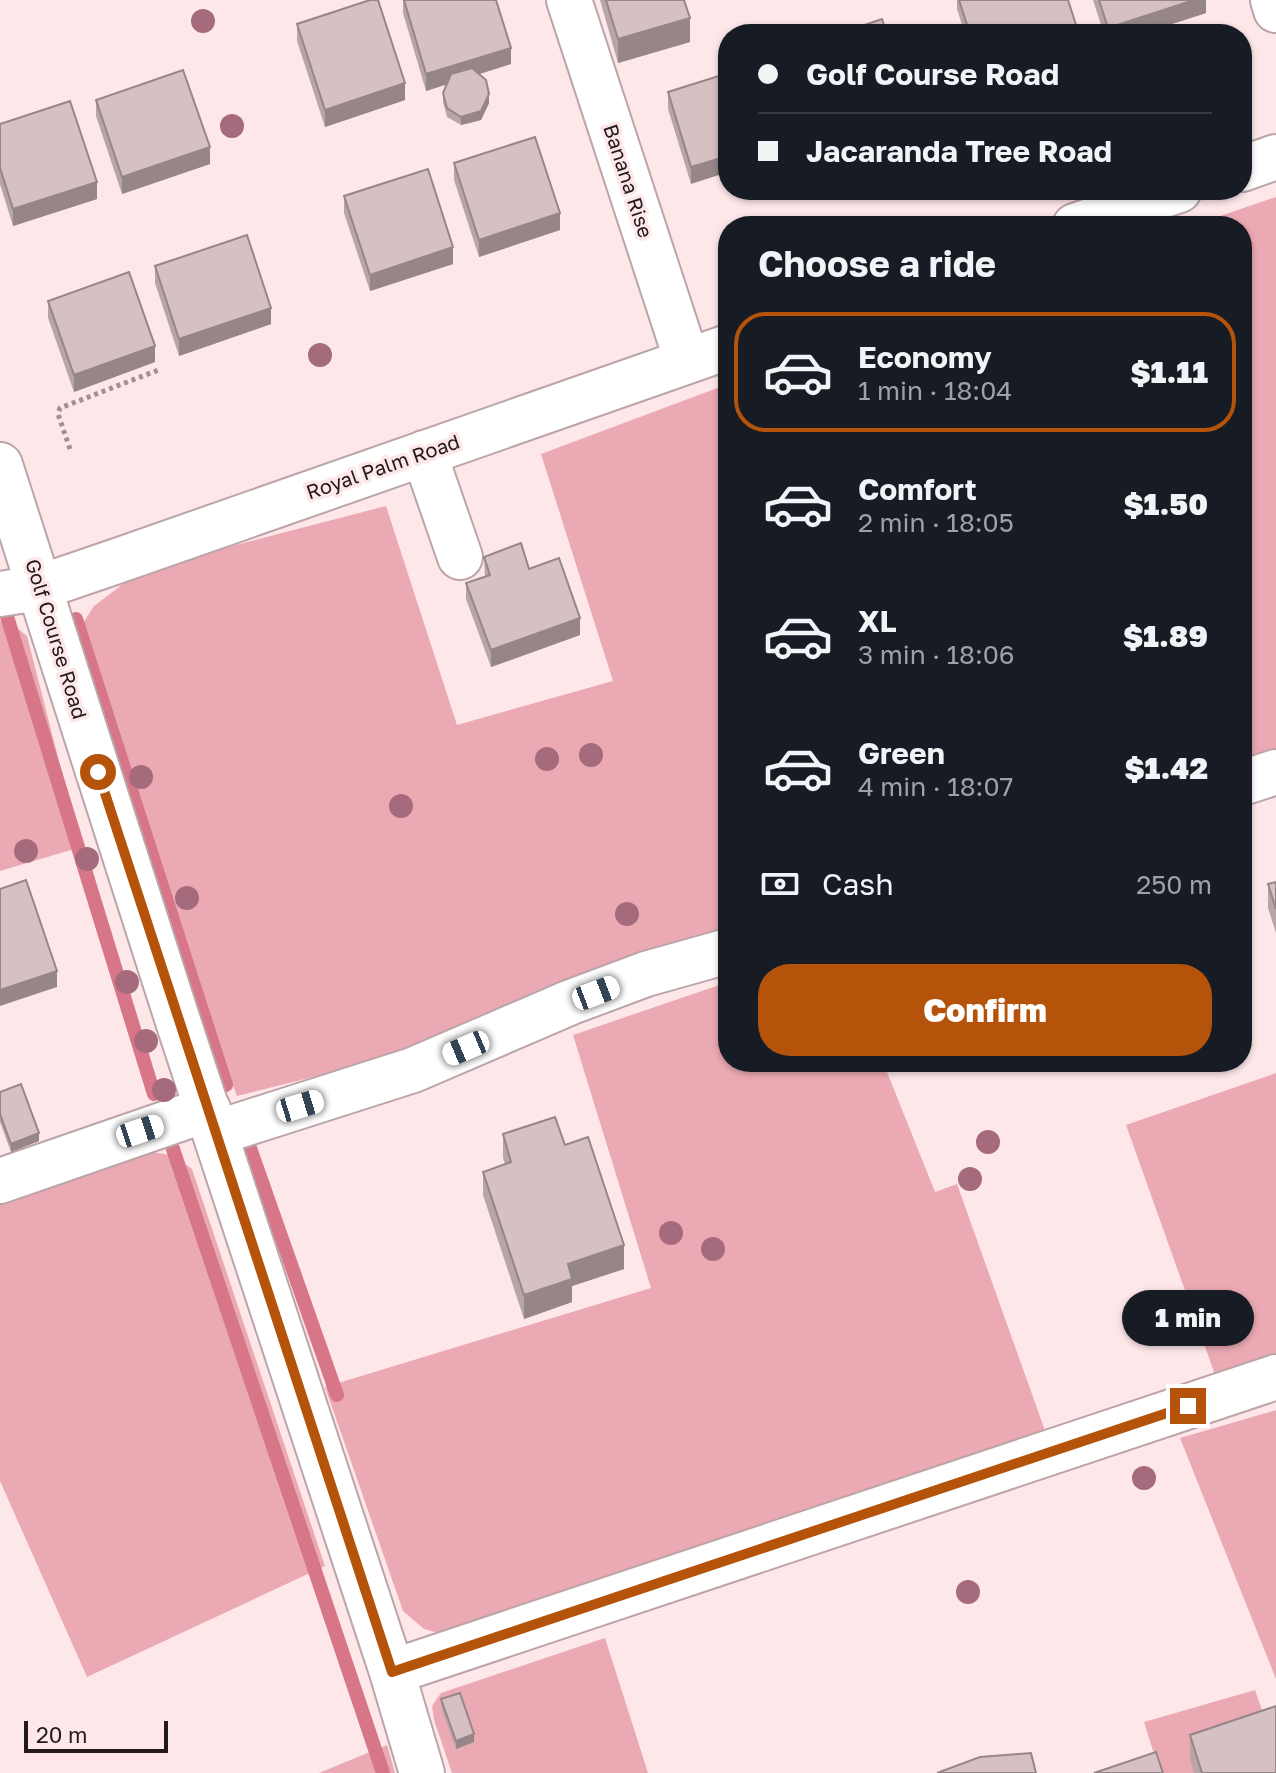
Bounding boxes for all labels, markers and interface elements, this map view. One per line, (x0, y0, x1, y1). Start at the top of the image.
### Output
text: Golf Course Road (806, 56, 1059, 92)
street label: Banana Rise (599, 121, 659, 241)
text: Jacaranda Tree Road (806, 133, 1112, 169)
text: Choose a ride (758, 242, 996, 285)
icon: car (762, 336, 834, 408)
text: Economy (858, 339, 992, 375)
text: $1.11 (1130, 354, 1208, 390)
text: 1 min · 18:04 (858, 375, 1012, 406)
street label: Royal Palm Road (303, 429, 463, 504)
icon: car (762, 468, 834, 540)
text: Comfort (858, 471, 977, 507)
text: $1.50 (1123, 486, 1208, 522)
text: 2 min · 18:05 (858, 507, 1014, 538)
street label: Golf Course Road (21, 556, 93, 722)
icon: car (762, 600, 834, 672)
text: XL (858, 603, 897, 639)
text: $1.89 (1123, 618, 1208, 654)
text: 3 min · 18:06 (858, 639, 1015, 670)
icon: car (762, 732, 834, 804)
text: Green (858, 735, 945, 771)
text: $1.42 (1125, 750, 1208, 786)
route start (80, 754, 116, 790)
text: 4 min · 18:07 (858, 771, 1013, 802)
icon: cash (758, 862, 802, 906)
text: Cash (822, 866, 894, 902)
text: 250 m (1136, 869, 1212, 900)
button: Confirm (758, 964, 1212, 1056)
car (569, 973, 623, 1013)
car (439, 1028, 493, 1068)
car (274, 1088, 326, 1124)
car (113, 1112, 167, 1150)
callout: 1 min (1122, 1290, 1254, 1346)
text: 1 min (1155, 1302, 1221, 1333)
route end (1170, 1388, 1206, 1424)
scale bar (24, 1717, 168, 1753)
text: 20 m (36, 1721, 87, 1748)

